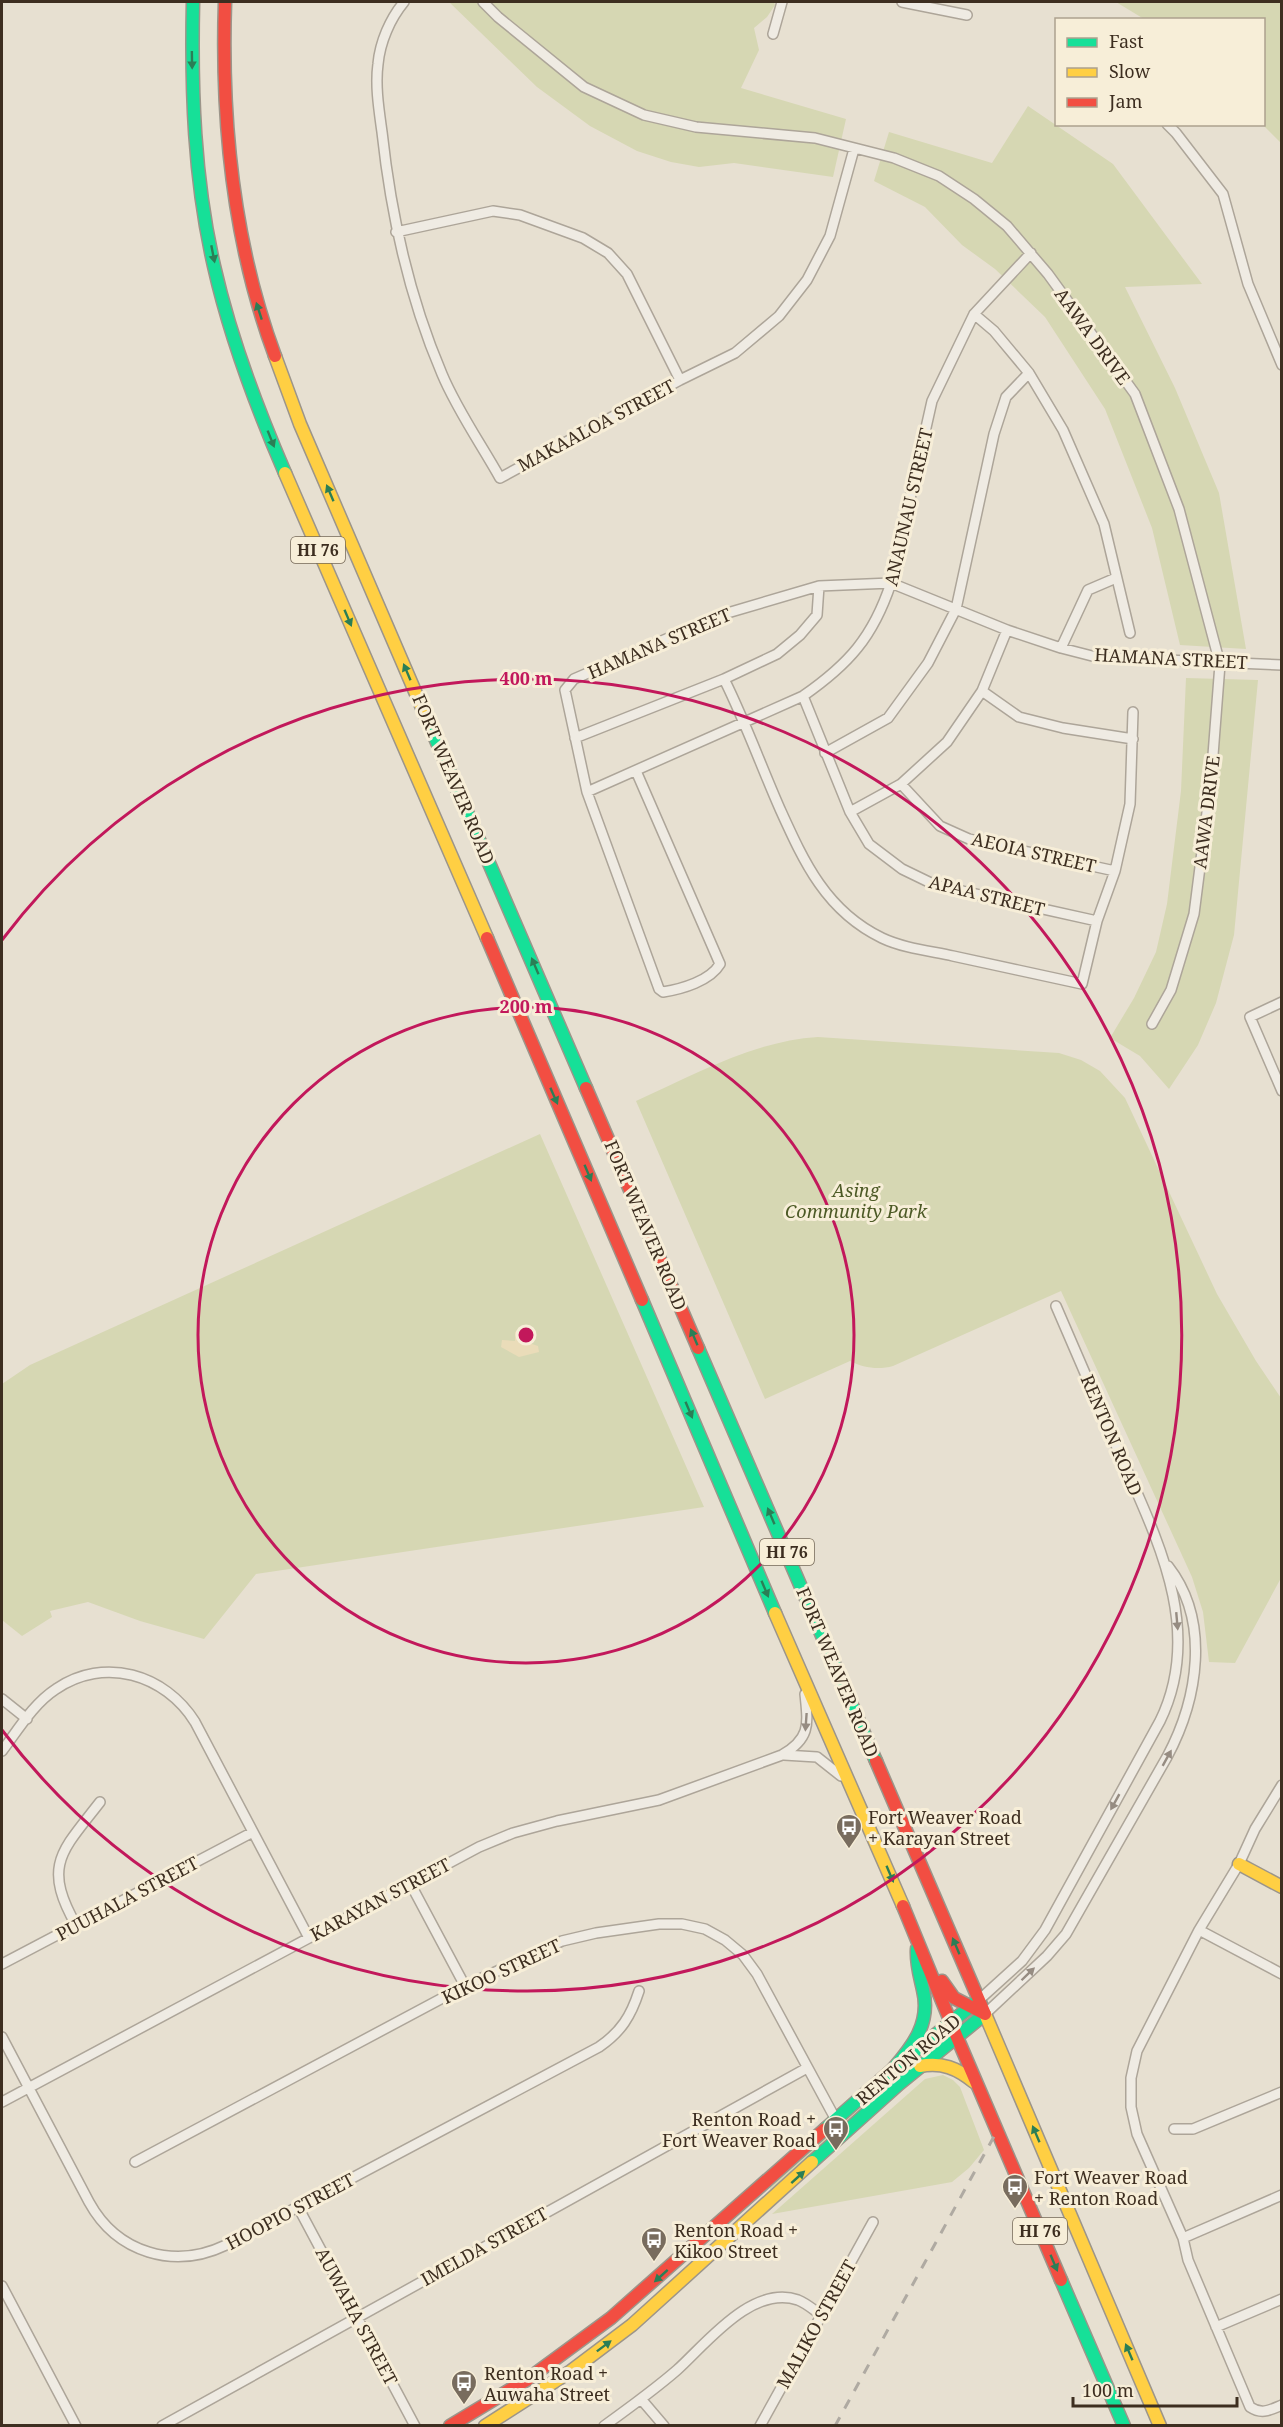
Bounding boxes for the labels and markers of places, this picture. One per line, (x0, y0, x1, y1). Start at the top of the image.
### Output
centre of rings (516, 1325, 536, 1345)
place label: Fort Weaver Road + Karayan Street (868, 1805, 1022, 1850)
bus stop icon: Fort Weaver Road + Karayan Street (834, 1812, 864, 1850)
place label: Renton Road + Fort Weaver Road (662, 2107, 816, 2152)
bus stop icon: Renton Road + Fort Weaver Road (821, 2114, 851, 2152)
place label: Fort Weaver Road + Renton Road (1034, 2165, 1188, 2210)
bus stop icon: Fort Weaver Road + Renton Road (1000, 2172, 1030, 2210)
place label: Renton Road + Kikoo Street (674, 2218, 798, 2263)
bus stop icon: Renton Road + Kikoo Street (639, 2225, 669, 2263)
place label: Renton Road + Auwaha Street (484, 2361, 610, 2406)
bus stop icon: Renton Road + Auwaha Street (449, 2368, 479, 2406)

